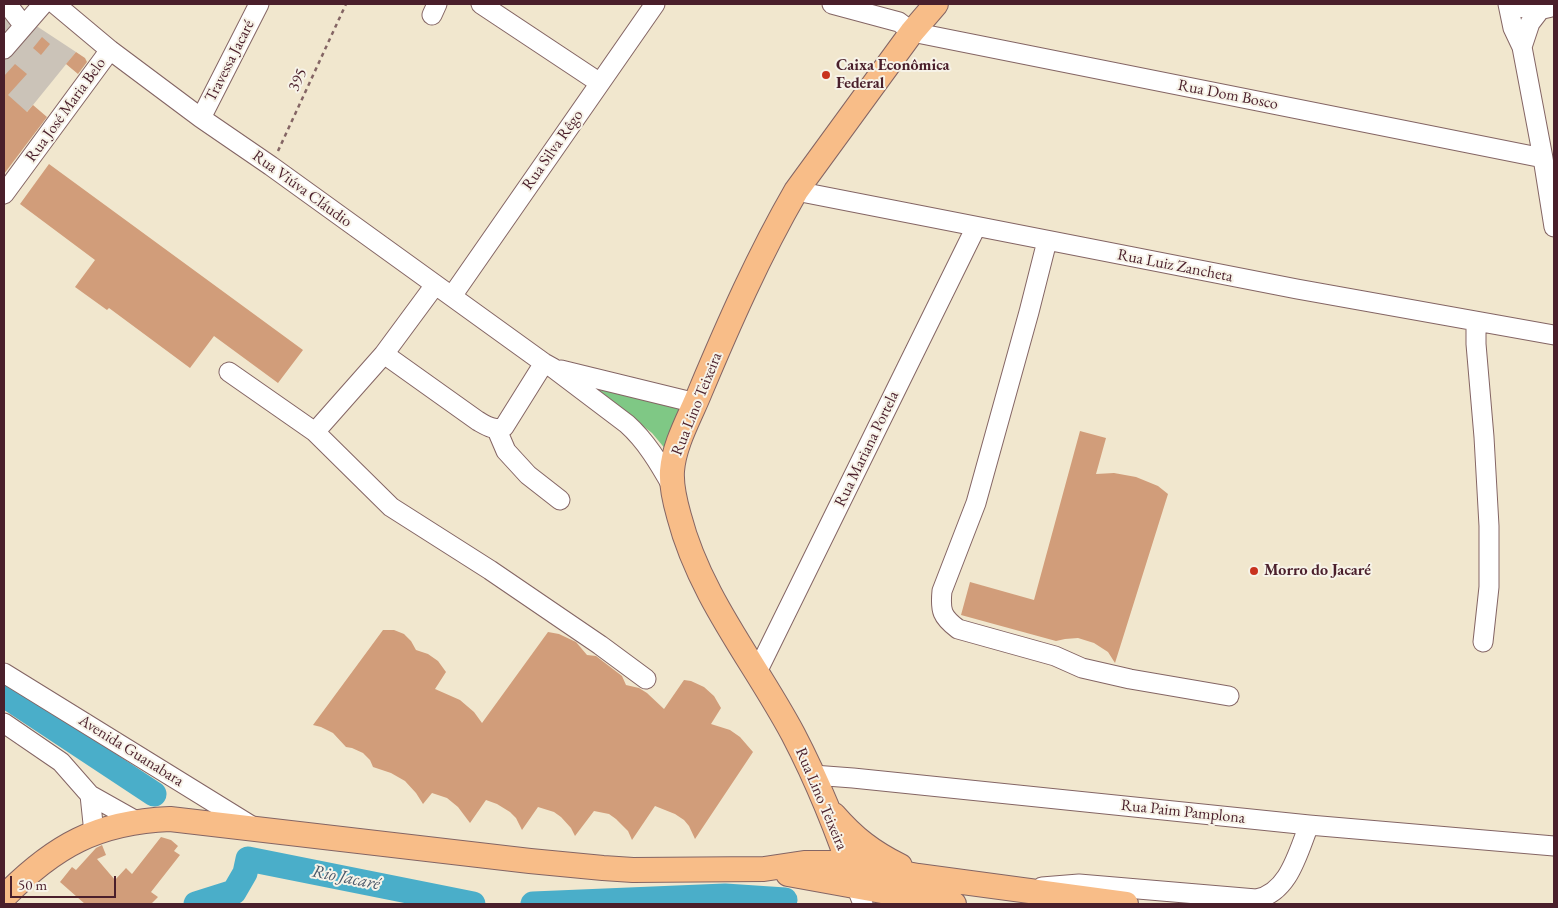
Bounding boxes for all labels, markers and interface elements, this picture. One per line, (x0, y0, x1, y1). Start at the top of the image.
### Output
street label: Travessa Jacaré (201, 17, 259, 105)
street label: Rua José Maria Belo (22, 54, 110, 166)
place label: Caixa Econômica Federal (836, 56, 949, 94)
street label: 395 (284, 66, 312, 94)
marker: Caixa Econômica Federal (820, 69, 832, 81)
street label: Rua Dom Bosco (1176, 76, 1280, 114)
street label: Rua Silva Rêgo (518, 106, 588, 194)
street label: Rua Viúva Cláudio (248, 146, 356, 232)
street label: Rua Luiz Zancheta (1116, 245, 1234, 287)
street label: Rua Lino Teixeira (668, 349, 726, 459)
street label: Rua Mariana Portela (831, 388, 903, 510)
place label: Morro do Jacaré (1264, 561, 1371, 581)
marker: Morro do Jacaré (1248, 565, 1260, 577)
street label: Avenida Guanabara (75, 711, 187, 791)
street label: Rua Lino Teixeira (791, 745, 851, 853)
street label: Rua Paim Pamplona (1120, 796, 1246, 828)
water label: Rio Jacaré (310, 861, 382, 895)
scale bar (12, 866, 119, 898)
text: 50 m (18, 875, 47, 894)

